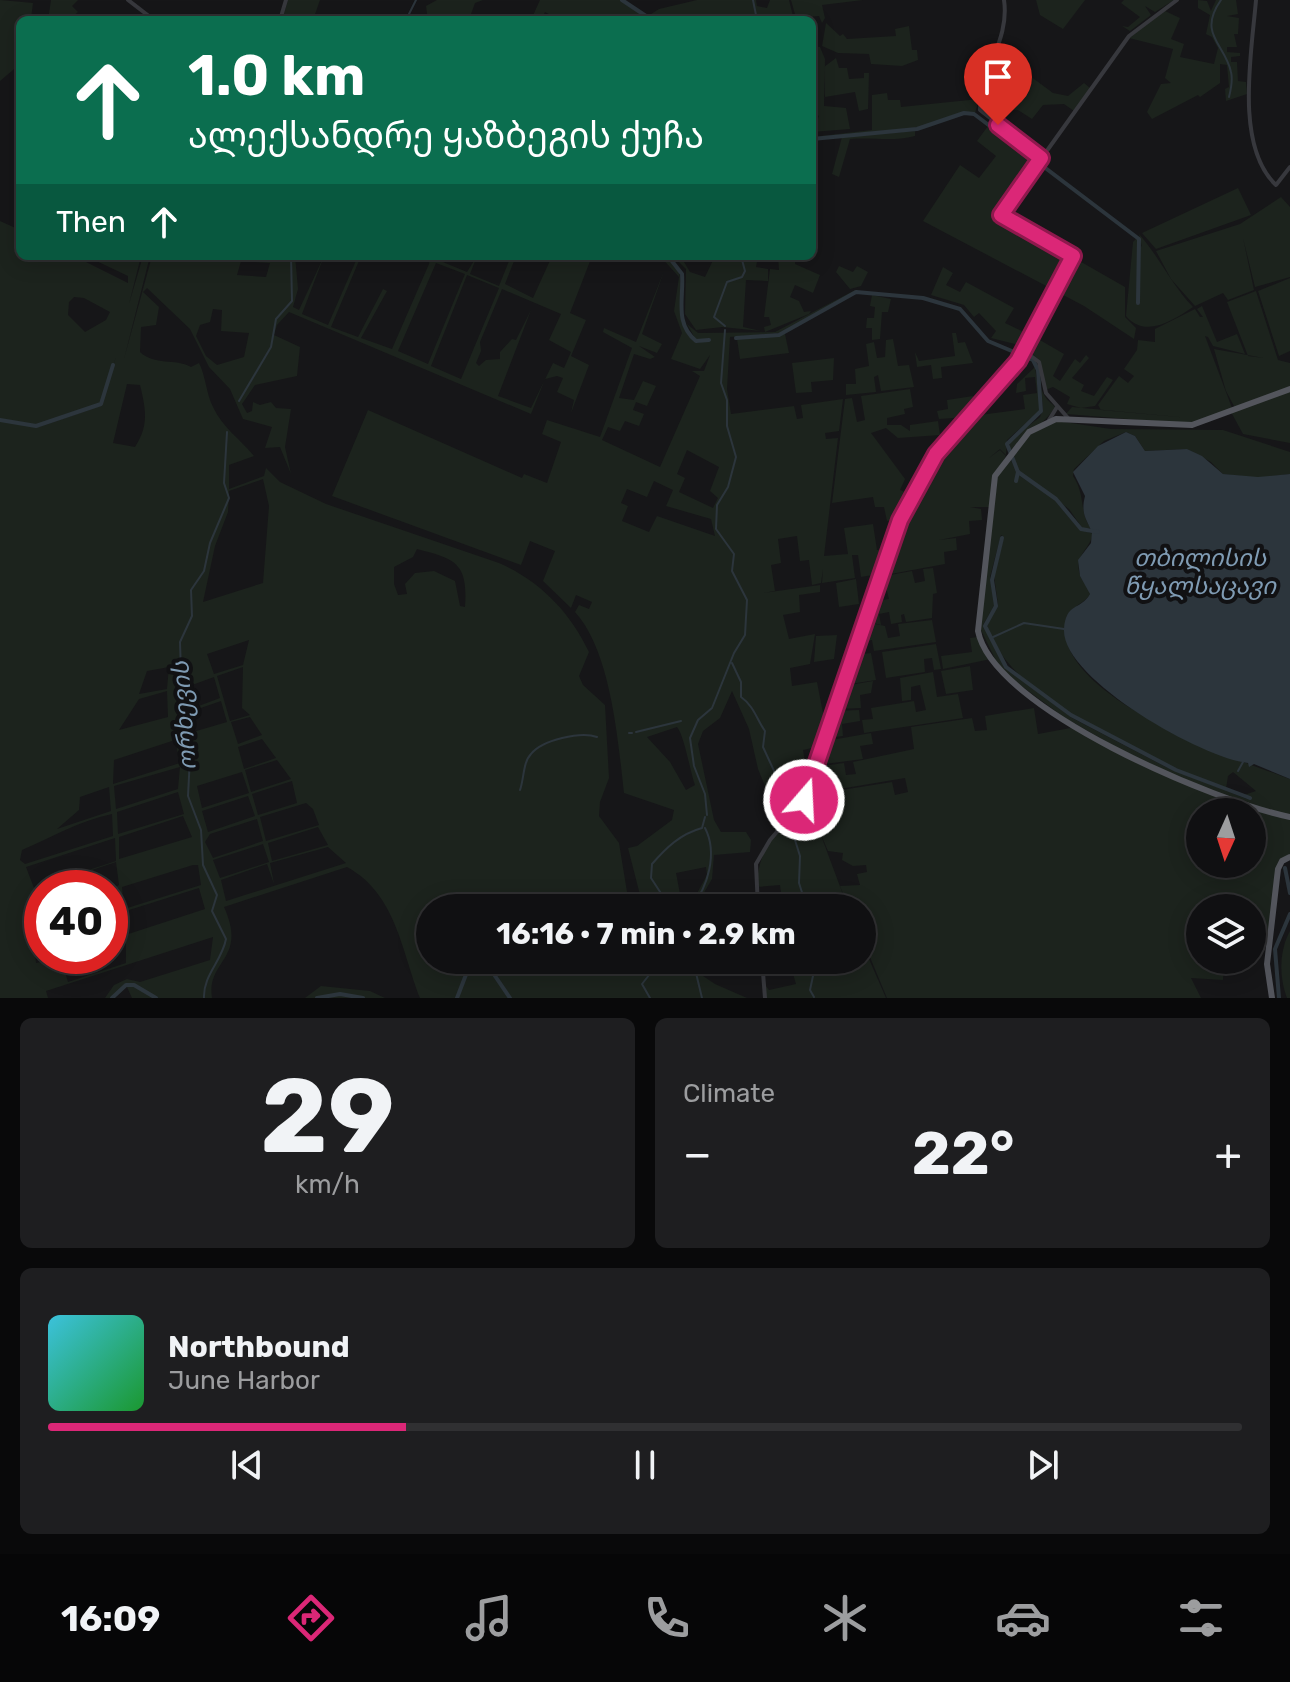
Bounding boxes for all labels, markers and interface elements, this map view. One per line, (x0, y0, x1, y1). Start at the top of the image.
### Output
text: 1.0 km (188, 43, 365, 109)
pin (964, 43, 1032, 125)
icon: ahead (56, 48, 160, 152)
icon: arrive (976, 55, 1020, 99)
text: ალექსანდრე ყაზბეგის ქუჩა (188, 114, 704, 157)
icon: ahead (142, 200, 186, 244)
text: Then (56, 204, 126, 240)
water label: თბილისის წყალსაცავი (1124, 544, 1277, 600)
water label: ორხევის (166, 660, 202, 771)
position arrow (762, 758, 846, 842)
north arrow (1186, 798, 1266, 878)
map controls (1186, 798, 1266, 974)
speed limit sign: 40 (24, 870, 128, 974)
button: layers (1186, 894, 1266, 974)
text: 16:16 · 7 min · 2.9 km (496, 916, 796, 952)
text: 29 (260, 1055, 395, 1178)
text: Climate (683, 1078, 775, 1109)
text: 22° (912, 1118, 1014, 1189)
text: − (683, 1128, 712, 1180)
text: + (1215, 1128, 1242, 1180)
text: km/h (295, 1169, 360, 1200)
text: Northbound (168, 1329, 350, 1365)
text: June Harbor (168, 1365, 320, 1396)
icon: previous (225, 1443, 269, 1487)
icon: pause (623, 1443, 667, 1487)
icon: next (1021, 1443, 1065, 1487)
icon: directions (283, 1590, 339, 1646)
icon: music (461, 1590, 517, 1646)
icon: phone (639, 1590, 695, 1646)
icon: climate (817, 1590, 873, 1646)
icon: car (995, 1590, 1051, 1646)
icon: filters (1173, 1590, 1229, 1646)
text: 16:09 (61, 1597, 160, 1640)

